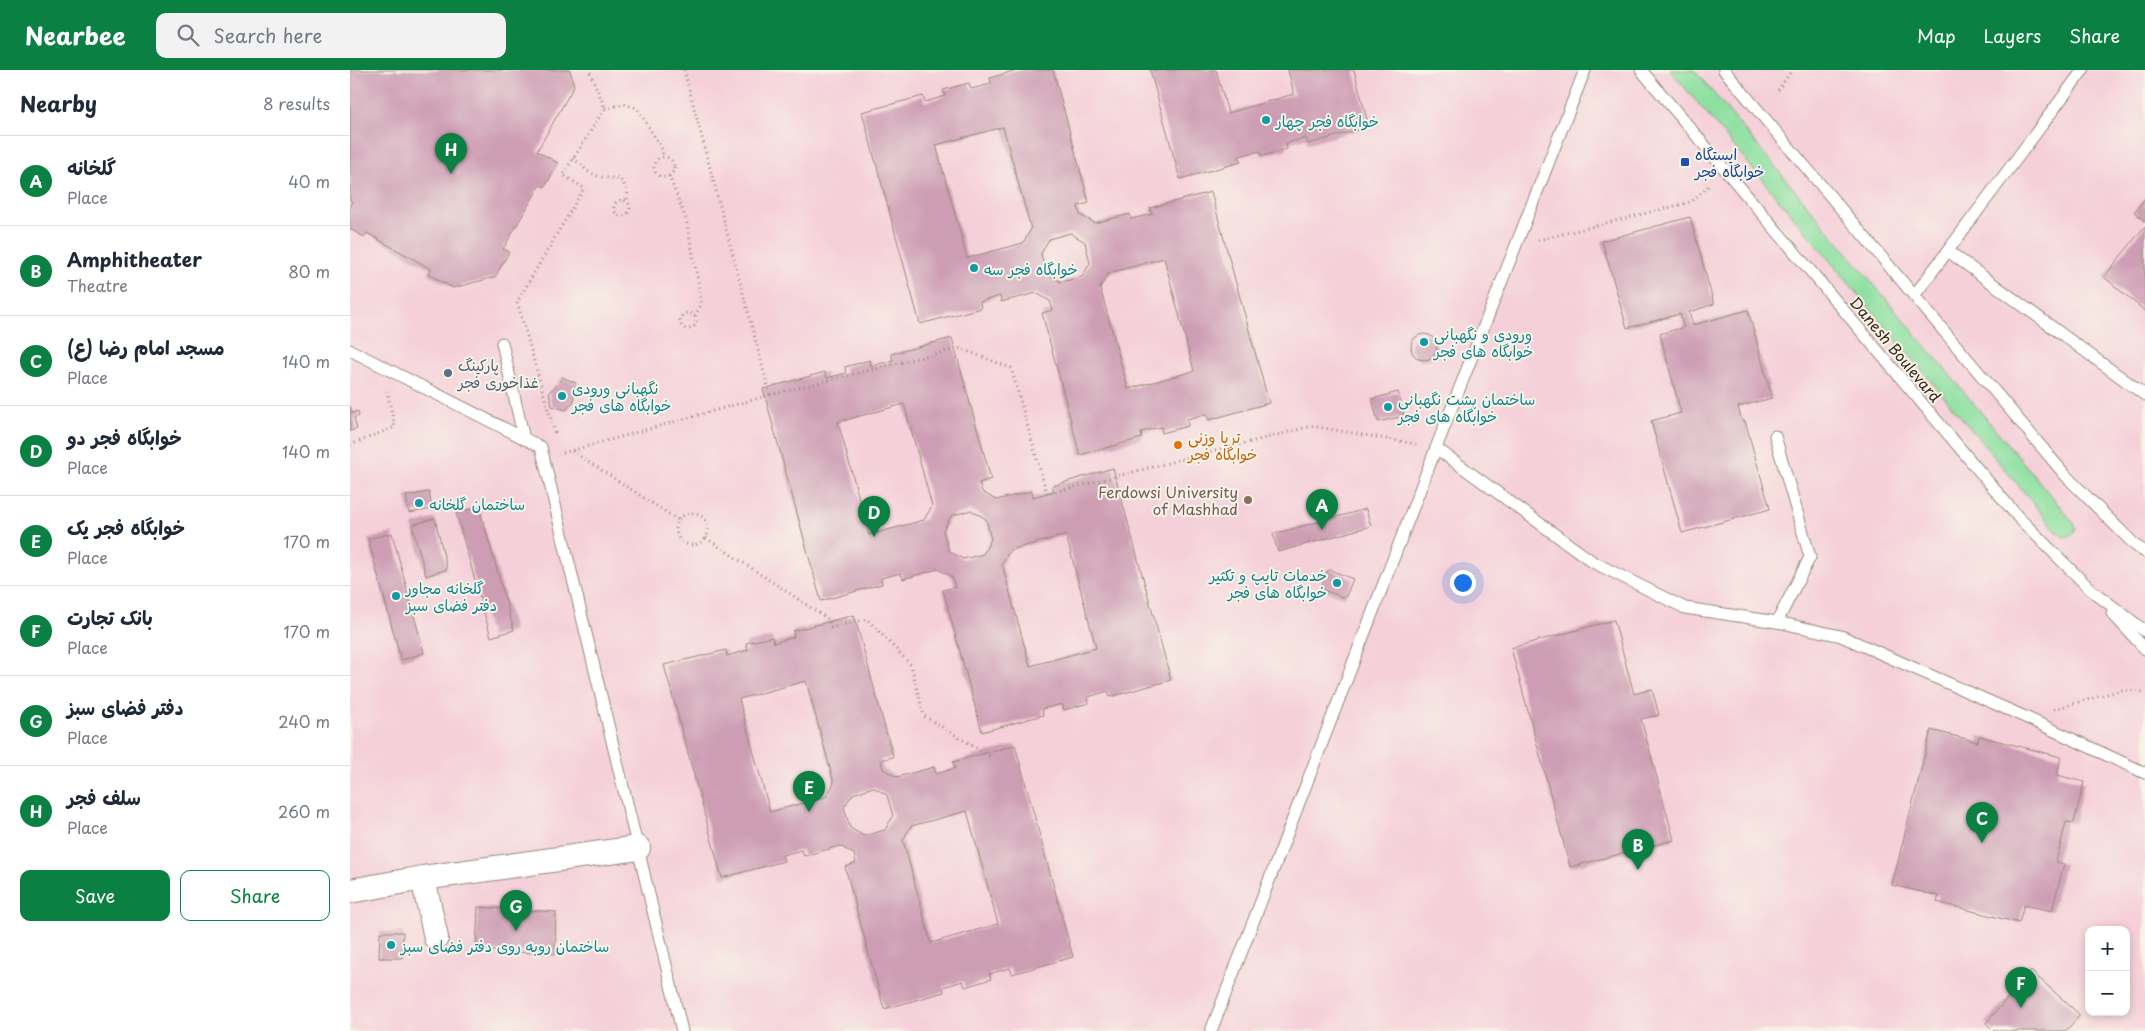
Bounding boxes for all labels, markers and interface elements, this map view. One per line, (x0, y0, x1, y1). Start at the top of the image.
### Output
search box (156, 13, 506, 58)
text: Nearbee (25, 17, 126, 53)
icon: search (174, 21, 202, 49)
text: Search here (214, 21, 322, 49)
text: Map (1917, 22, 1956, 49)
text: Layers (1984, 22, 2041, 49)
text: Share (2069, 22, 2120, 49)
text: Nearby (20, 87, 97, 119)
text: 8 results (263, 91, 330, 115)
place label: خوابگاه فجر چهار (1275, 109, 1379, 132)
marker: خوابگاه فجر چهار (1260, 114, 1272, 126)
pin: H (435, 133, 467, 174)
place label: ایستگاه خوابگاه فجر (1693, 142, 1764, 182)
text: گلخانه (67, 153, 116, 181)
marker: ایستگاه خوابگاه فجر (1679, 156, 1691, 168)
text: A (30, 169, 42, 193)
text: 40 m (288, 169, 330, 193)
text: Place (67, 185, 108, 209)
text: Amphitheater (67, 245, 202, 273)
place label: خوابگاه فجر سه (984, 257, 1078, 280)
text: B (31, 259, 41, 283)
text: 80 m (288, 259, 330, 283)
marker: خوابگاه فجر سه (968, 262, 980, 274)
text: Theatre (67, 273, 128, 297)
street label: Danesh Boulevard (1845, 291, 1947, 407)
place label: ورودی و نگهبانی خوابگاه های فجر (1432, 322, 1533, 362)
text: مسجد امام رضا (ع) (67, 333, 225, 361)
marker: ورودی و نگهبانی خوابگاه های فجر (1418, 336, 1430, 348)
text: C (30, 349, 42, 373)
text: 140 m (282, 349, 330, 373)
place label: پارکینگ غذاخوری فجر (456, 353, 539, 393)
text: Place (67, 365, 108, 389)
marker: پارکینگ غذاخوری فجر (442, 367, 454, 379)
place label: نگهبانی ورودی خوابگاه های فجر (570, 376, 671, 416)
place label: ساختمان پشت نگهبانی خوابگاه های فجر (1396, 387, 1535, 427)
marker: نگهبانی ورودی خوابگاه های فجر (556, 390, 568, 402)
marker: ساختمان پشت نگهبانی خوابگاه های فجر (1382, 401, 1394, 413)
text: خوابگاه فجر دو (67, 423, 182, 451)
place label: تریا وزنی خوابگاه فجر (1186, 425, 1257, 465)
text: D (30, 439, 42, 463)
text: 140 m (282, 439, 330, 463)
marker: تریا وزنی خوابگاه فجر (1172, 439, 1184, 451)
text: Place (67, 455, 108, 479)
place label: Ferdowsi University of Mashhad (1098, 480, 1238, 520)
pin: A (1306, 489, 1338, 530)
place label: ساختمان گلخانه (429, 492, 525, 515)
marker: Ferdowsi University of Mashhad (1242, 494, 1254, 506)
pin: D (858, 496, 890, 537)
marker: ساختمان گلخانه (413, 497, 425, 509)
text: خوابگاه فجر یک (67, 513, 185, 541)
text: E (31, 529, 41, 553)
text: 170 m (284, 529, 330, 553)
text: Place (67, 545, 108, 569)
place label: خدمات تایپ و تکثیر خوابگاه های فجر (1207, 563, 1327, 603)
your location (1450, 570, 1476, 596)
place label: گلخانه مجاور دفتر فضای سبز (404, 576, 497, 616)
marker: خدمات تایپ و تکثیر خوابگاه های فجر (1331, 577, 1343, 589)
marker: گلخانه مجاور دفتر فضای سبز (390, 590, 402, 602)
text: بانک تجارت (67, 603, 153, 631)
text: F (31, 619, 41, 643)
text: 170 m (284, 619, 330, 643)
text: Place (67, 635, 108, 659)
text: دفتر فضای سبز (67, 693, 183, 721)
text: G (29, 709, 43, 733)
text: 240 m (278, 709, 330, 733)
text: Place (67, 725, 108, 749)
pin: E (793, 771, 825, 812)
text: سلف فجر (67, 783, 141, 811)
text: H (30, 799, 42, 823)
text: 260 m (278, 799, 330, 823)
pin: C (1966, 802, 1998, 843)
text: Place (67, 815, 108, 839)
pin: B (1622, 829, 1654, 870)
button: Save (20, 870, 170, 921)
button: Share (180, 870, 330, 921)
pin: G (500, 890, 532, 931)
map controls (2085, 926, 2130, 1016)
button: + (2085, 926, 2130, 971)
place label: ساختمان روبه روی دفتر فضای سبز (399, 934, 609, 957)
marker: ساختمان روبه روی دفتر فضای سبز (385, 939, 397, 951)
pin: F (2005, 967, 2037, 1008)
button: − (2085, 971, 2130, 1016)

